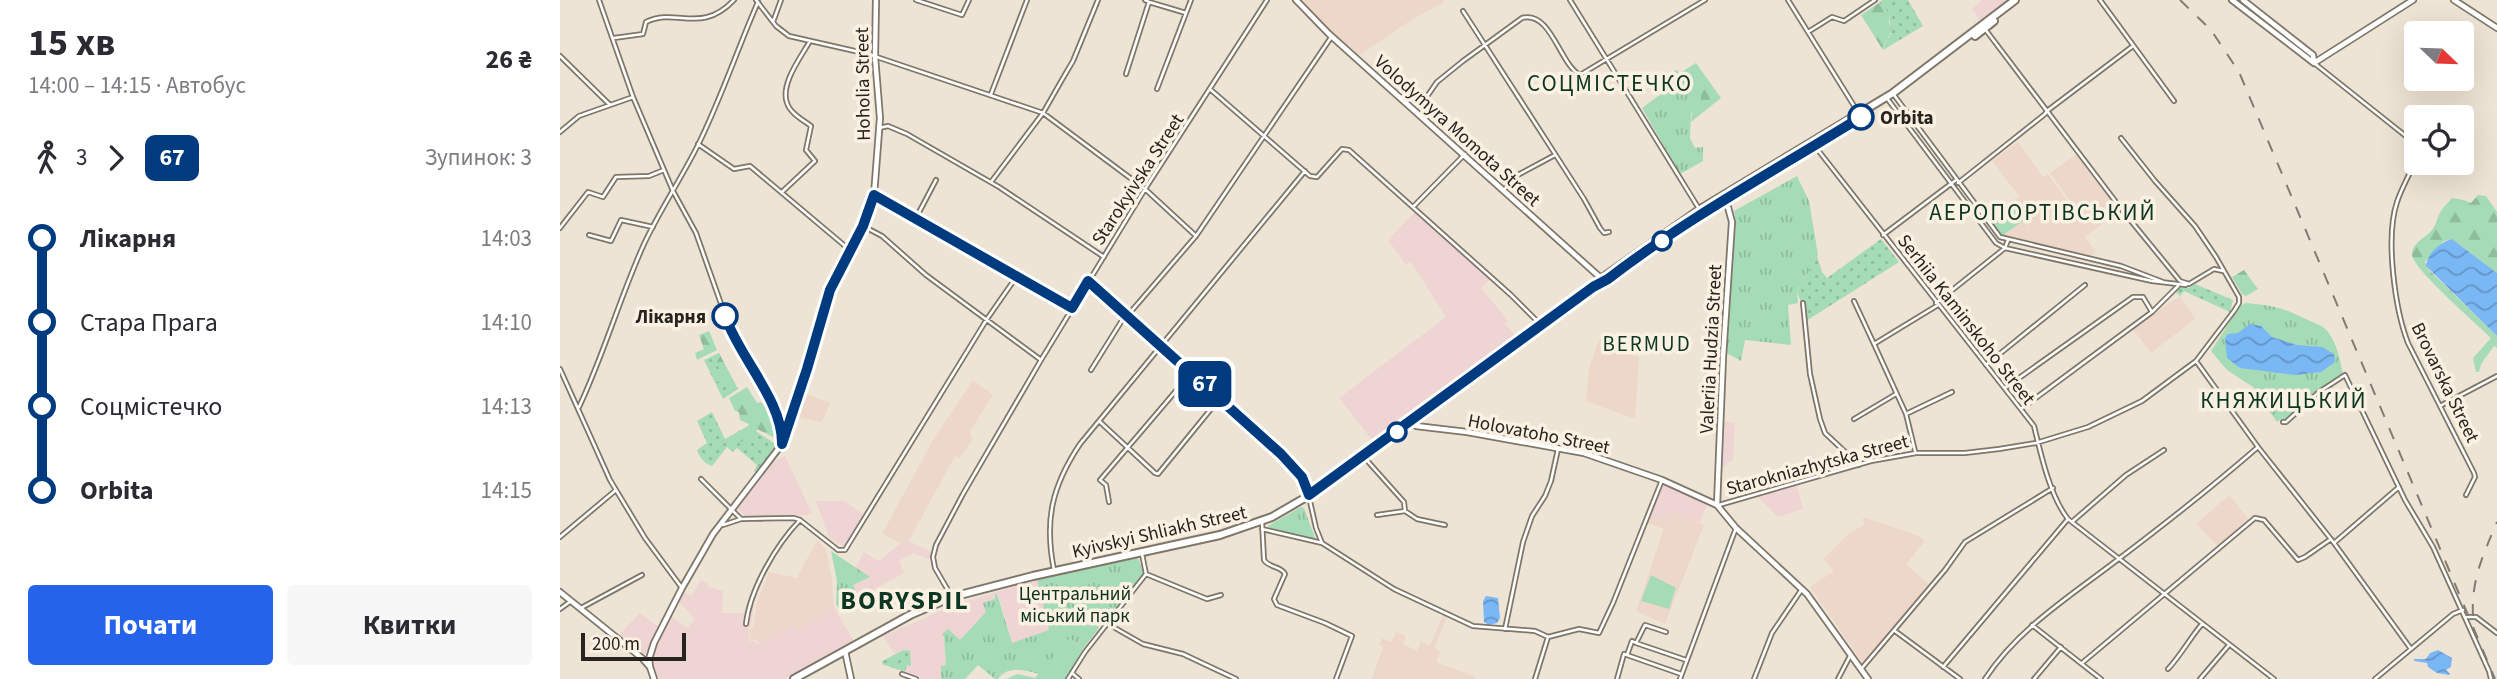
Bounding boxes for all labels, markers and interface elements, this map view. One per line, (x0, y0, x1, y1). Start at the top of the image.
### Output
text: 15 хв (28, 16, 115, 70)
north arrow (2404, 21, 2474, 91)
map controls (2404, 21, 2474, 175)
street label: Hoholia Street (849, 26, 878, 141)
text: 26 ₴ (486, 41, 532, 78)
street label: Volodymyra Momota Street (1368, 49, 1546, 214)
district label: СОЦМІСТЕЧКО (1527, 67, 1693, 100)
text: 14:00 – 14:15 · Автобус (28, 69, 246, 102)
marker: Orbita (1848, 104, 1874, 130)
place label: Orbita (1880, 105, 1934, 132)
button: locate (2404, 105, 2474, 175)
street label: Starokyivska Street (1086, 108, 1191, 251)
icon: walk (28, 139, 66, 177)
icon: forward (97, 139, 135, 177)
text: 67 (159, 140, 185, 175)
text: 3 (76, 141, 87, 174)
text: Зупинок: 3 (425, 141, 532, 174)
district label: АЕРОПОРТІВСЬКИЙ (1929, 196, 2157, 229)
text: Лікарня (80, 220, 176, 257)
text: 14:03 (481, 222, 532, 255)
street label: Serhiia Kaminskoho Street (1891, 229, 2041, 411)
unlabelled marker (1652, 231, 1672, 251)
street label: Valeriia Hudzia Street (1694, 263, 1729, 434)
marker: Лікарня (712, 303, 738, 329)
text: Стара Прага (80, 304, 218, 341)
place label: Лікарня (635, 304, 706, 331)
text: 14:10 (481, 306, 532, 339)
street label: Brovarska Street (2404, 318, 2486, 448)
district label: BERMUD (1602, 329, 1692, 359)
line badge: 67 (1174, 361, 1236, 407)
text: 67 (1192, 366, 1218, 401)
district label: КНЯЖИЦЬКИЙ (2200, 384, 2368, 417)
text: Соцмістечко (80, 388, 222, 425)
text: 14:13 (481, 390, 532, 423)
street label: Holovatoho Street (1465, 407, 1613, 462)
unlabelled marker (1387, 422, 1407, 442)
street label: Starokniazhytska Street (1723, 428, 1912, 503)
text: Orbita (80, 472, 153, 509)
text: 14:15 (481, 474, 532, 507)
street label: Kyivskyi Shliakh Street (1069, 499, 1250, 566)
park label: Центральний міський парк (1019, 581, 1131, 630)
district label: BORYSPIL (840, 582, 970, 619)
button: Почати (28, 585, 273, 665)
button: Квитки (287, 585, 532, 665)
scale bar (581, 630, 686, 662)
text: 200 m (592, 631, 640, 658)

